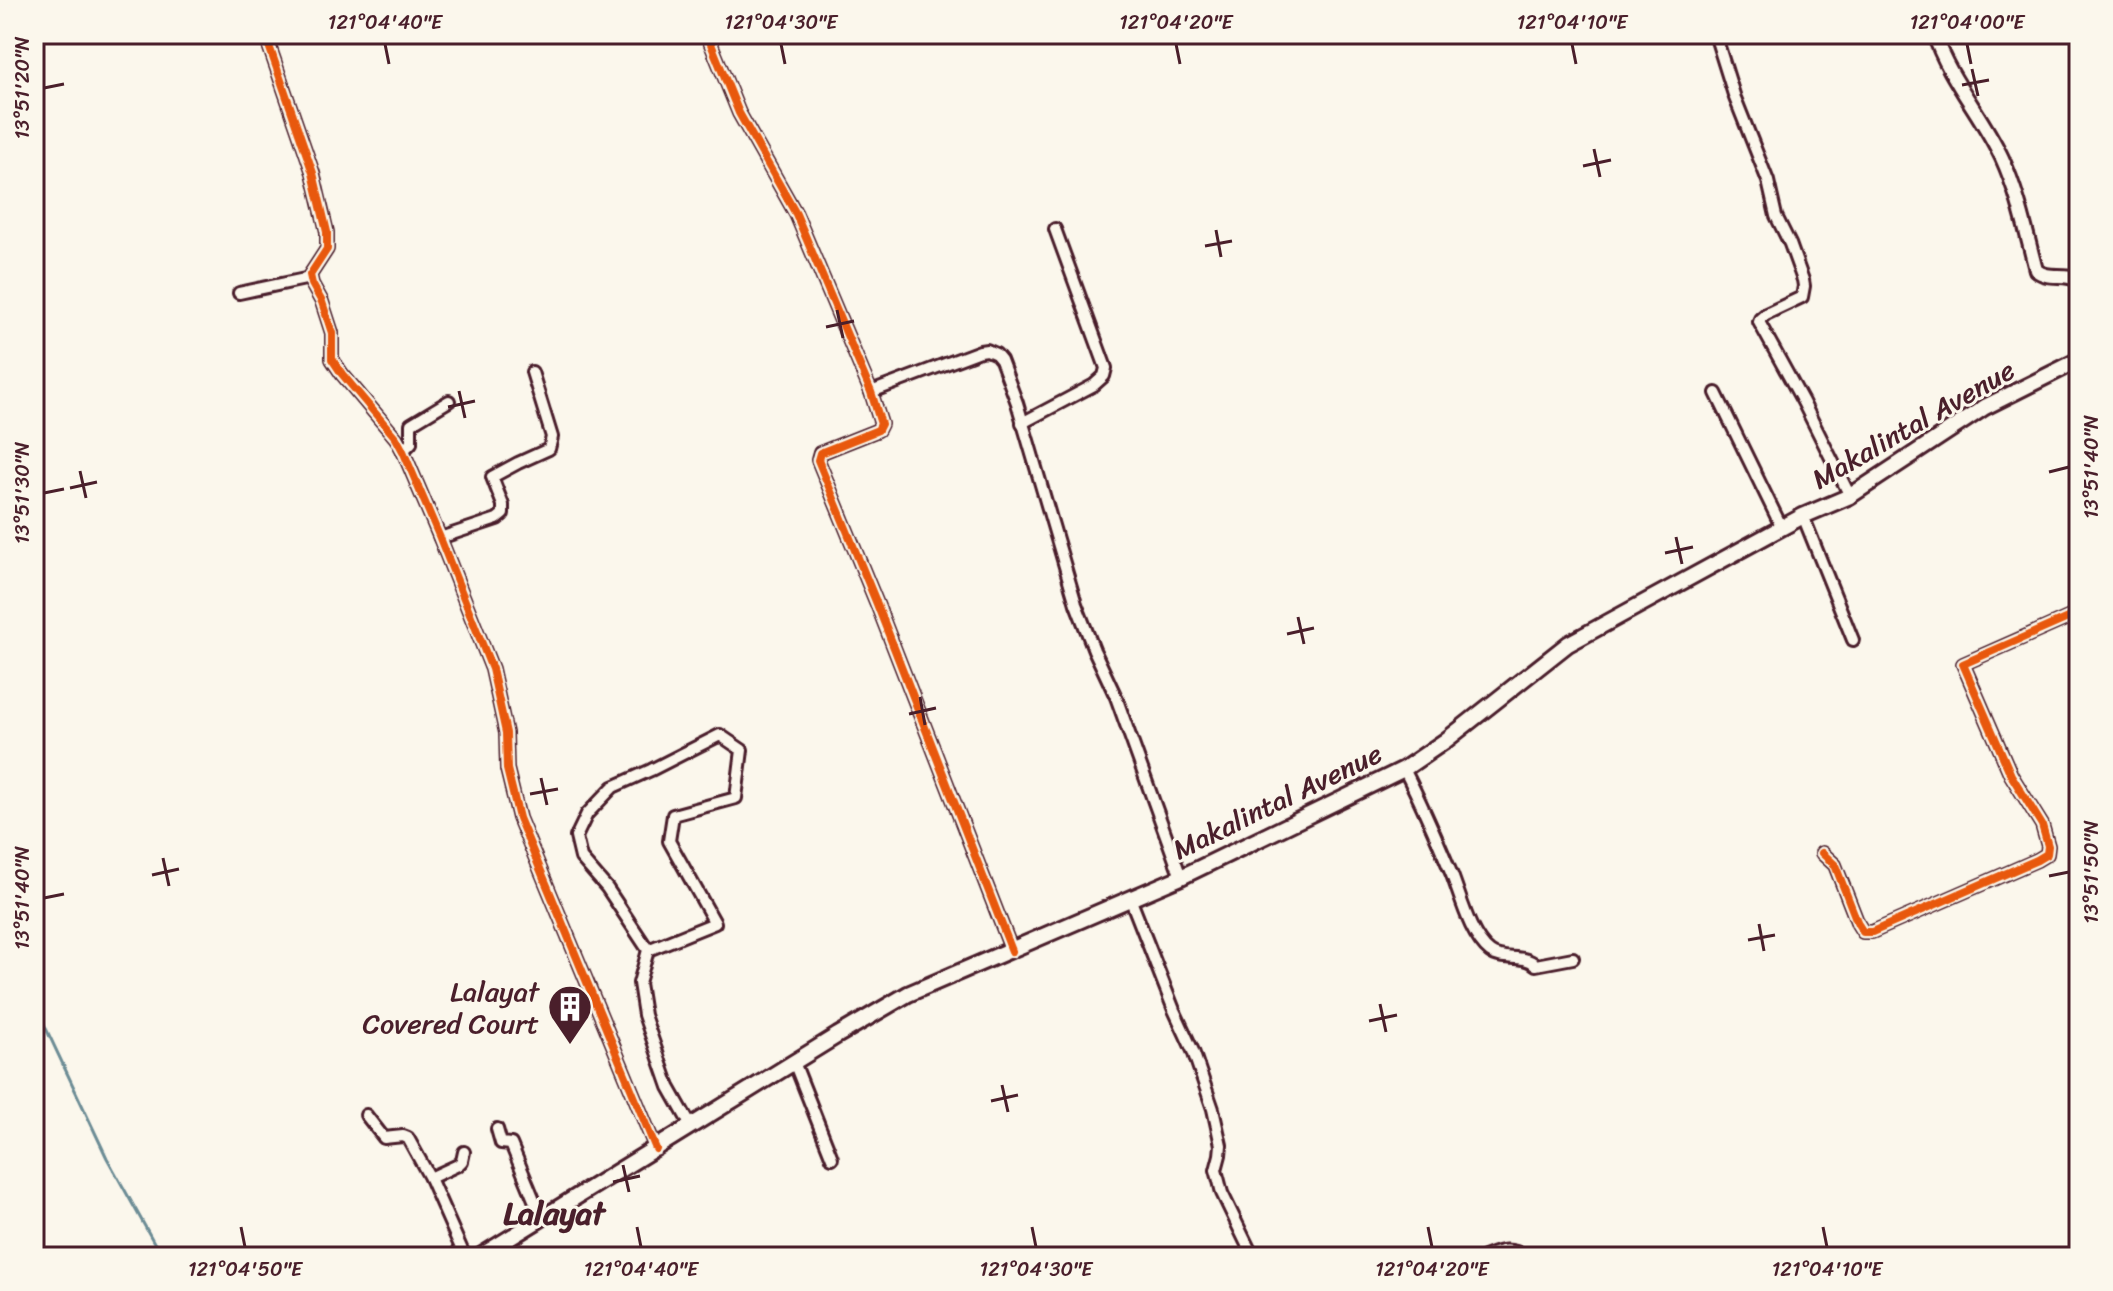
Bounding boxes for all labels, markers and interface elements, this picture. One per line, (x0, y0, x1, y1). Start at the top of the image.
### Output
text: 121°04'40"E (328, 5, 444, 40)
text: 121°04'30"E (725, 5, 839, 40)
text: 121°04'20"E (1119, 5, 1235, 40)
text: 121°04'10"E (1517, 5, 1629, 40)
text: 121°04'00"E (1910, 5, 2026, 40)
text: 13°51'20"N (5, 37, 40, 139)
street label: Makalintal Avenue (1802, 346, 2024, 503)
text: 13°51'40"N (2074, 415, 2109, 519)
text: 13°51'30"N (5, 442, 40, 544)
street label: Makalintal Avenue (1164, 729, 1391, 874)
text: 13°51'50"N (2074, 820, 2109, 924)
text: 13°51'40"N (5, 846, 40, 950)
place label: Lalayat Covered Court (362, 967, 541, 1048)
building icon: Lalayat Covered Court (546, 983, 594, 1046)
district label: Lalayat (503, 1185, 607, 1242)
text: 121°04'50"E (188, 1252, 304, 1287)
text: 121°04'40"E (584, 1252, 700, 1287)
text: 121°04'30"E (980, 1252, 1094, 1287)
text: 121°04'20"E (1375, 1252, 1491, 1287)
text: 121°04'10"E (1772, 1252, 1884, 1287)

